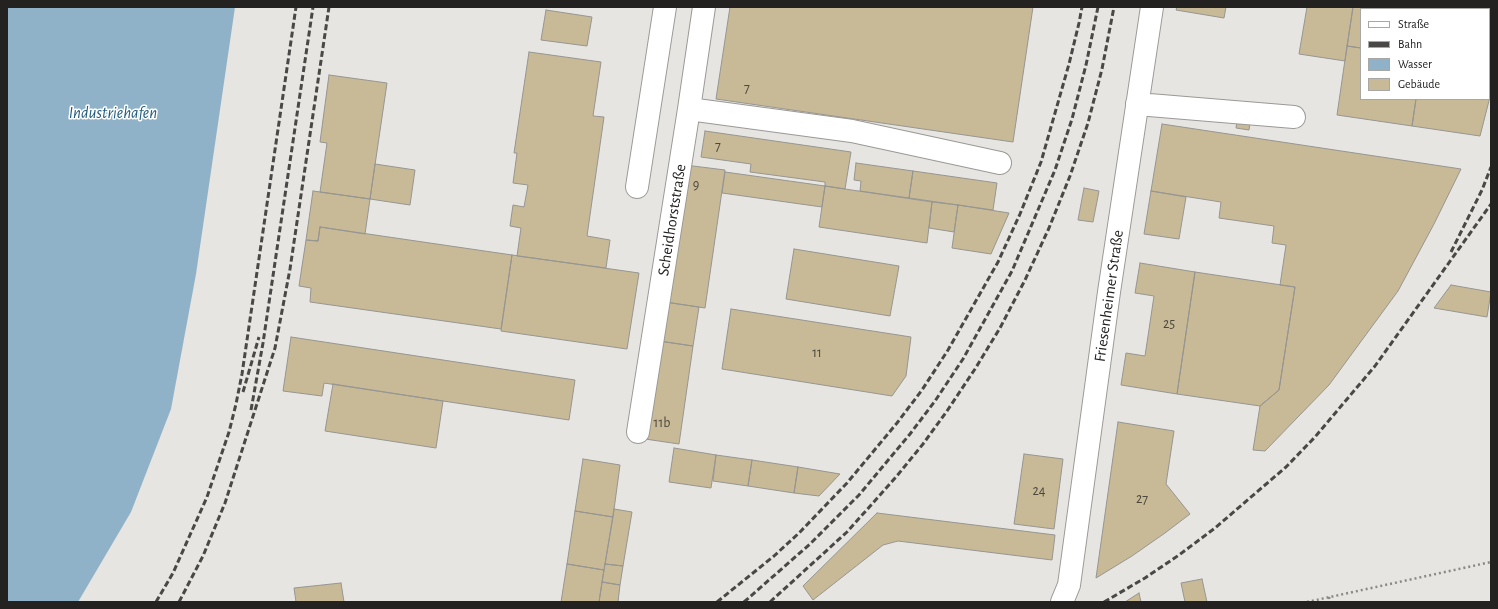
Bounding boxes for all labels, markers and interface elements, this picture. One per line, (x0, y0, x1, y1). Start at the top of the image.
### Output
legend (1360, 8, 1490, 100)
text: Straße (1398, 18, 1429, 30)
text: Bahn (1398, 38, 1422, 50)
text: Wasser (1398, 58, 1432, 70)
text: Gebäude (1398, 78, 1440, 90)
house number: 7 (744, 80, 750, 96)
water label: Industriehafen (69, 103, 157, 123)
house number: 7 (715, 138, 721, 154)
street label: Scheidhorststraße (654, 163, 690, 277)
house number: 9 (693, 177, 699, 193)
street label: Friesenheimer Straße (1090, 229, 1128, 363)
house number: 25 (1163, 316, 1175, 332)
house number: 11 (812, 345, 822, 361)
house number: 11b (654, 415, 670, 431)
house number: 24 (1032, 483, 1046, 499)
house number: 27 (1136, 491, 1148, 507)

